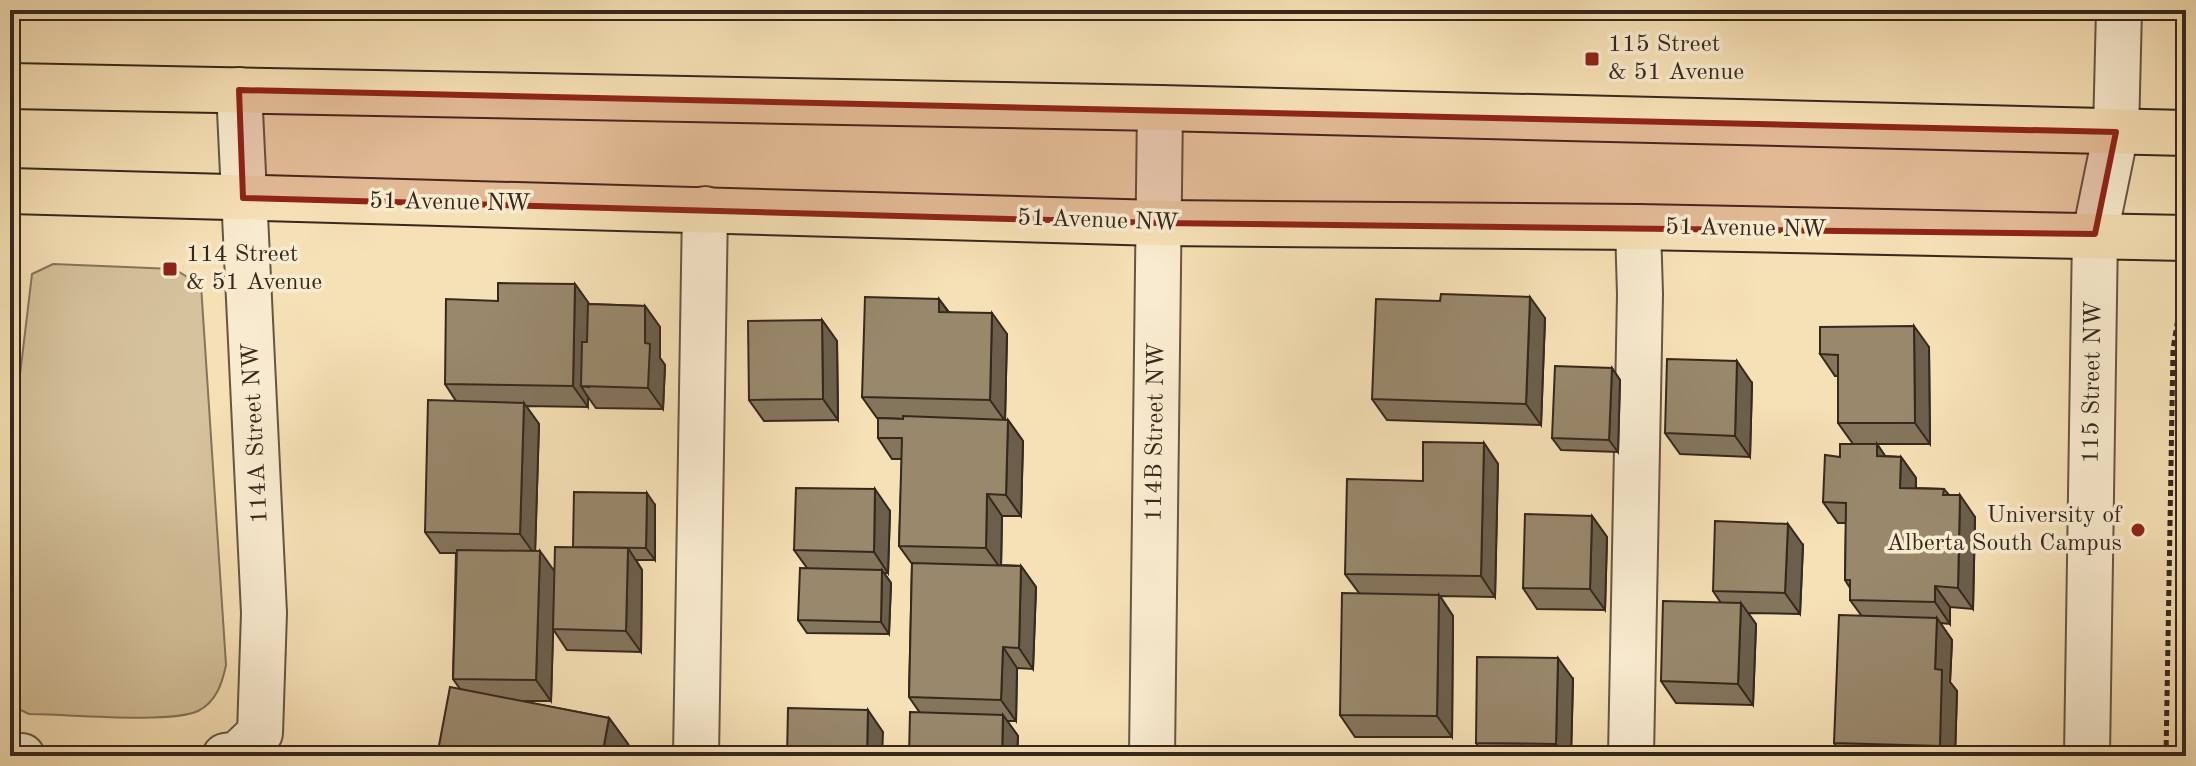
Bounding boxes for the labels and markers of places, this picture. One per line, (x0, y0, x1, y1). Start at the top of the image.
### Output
place label: 115 Street & 51 Avenue (1608, 33, 1744, 85)
marker: 115 Street & 51 Avenue (1583, 50, 1601, 68)
place label: 114 Street & 51 Avenue (186, 243, 322, 295)
marker: 114 Street & 51 Avenue (161, 260, 179, 278)
place label: University of Alberta South Campus (1887, 504, 2123, 556)
marker: University of Alberta South Campus (2129, 521, 2147, 539)

